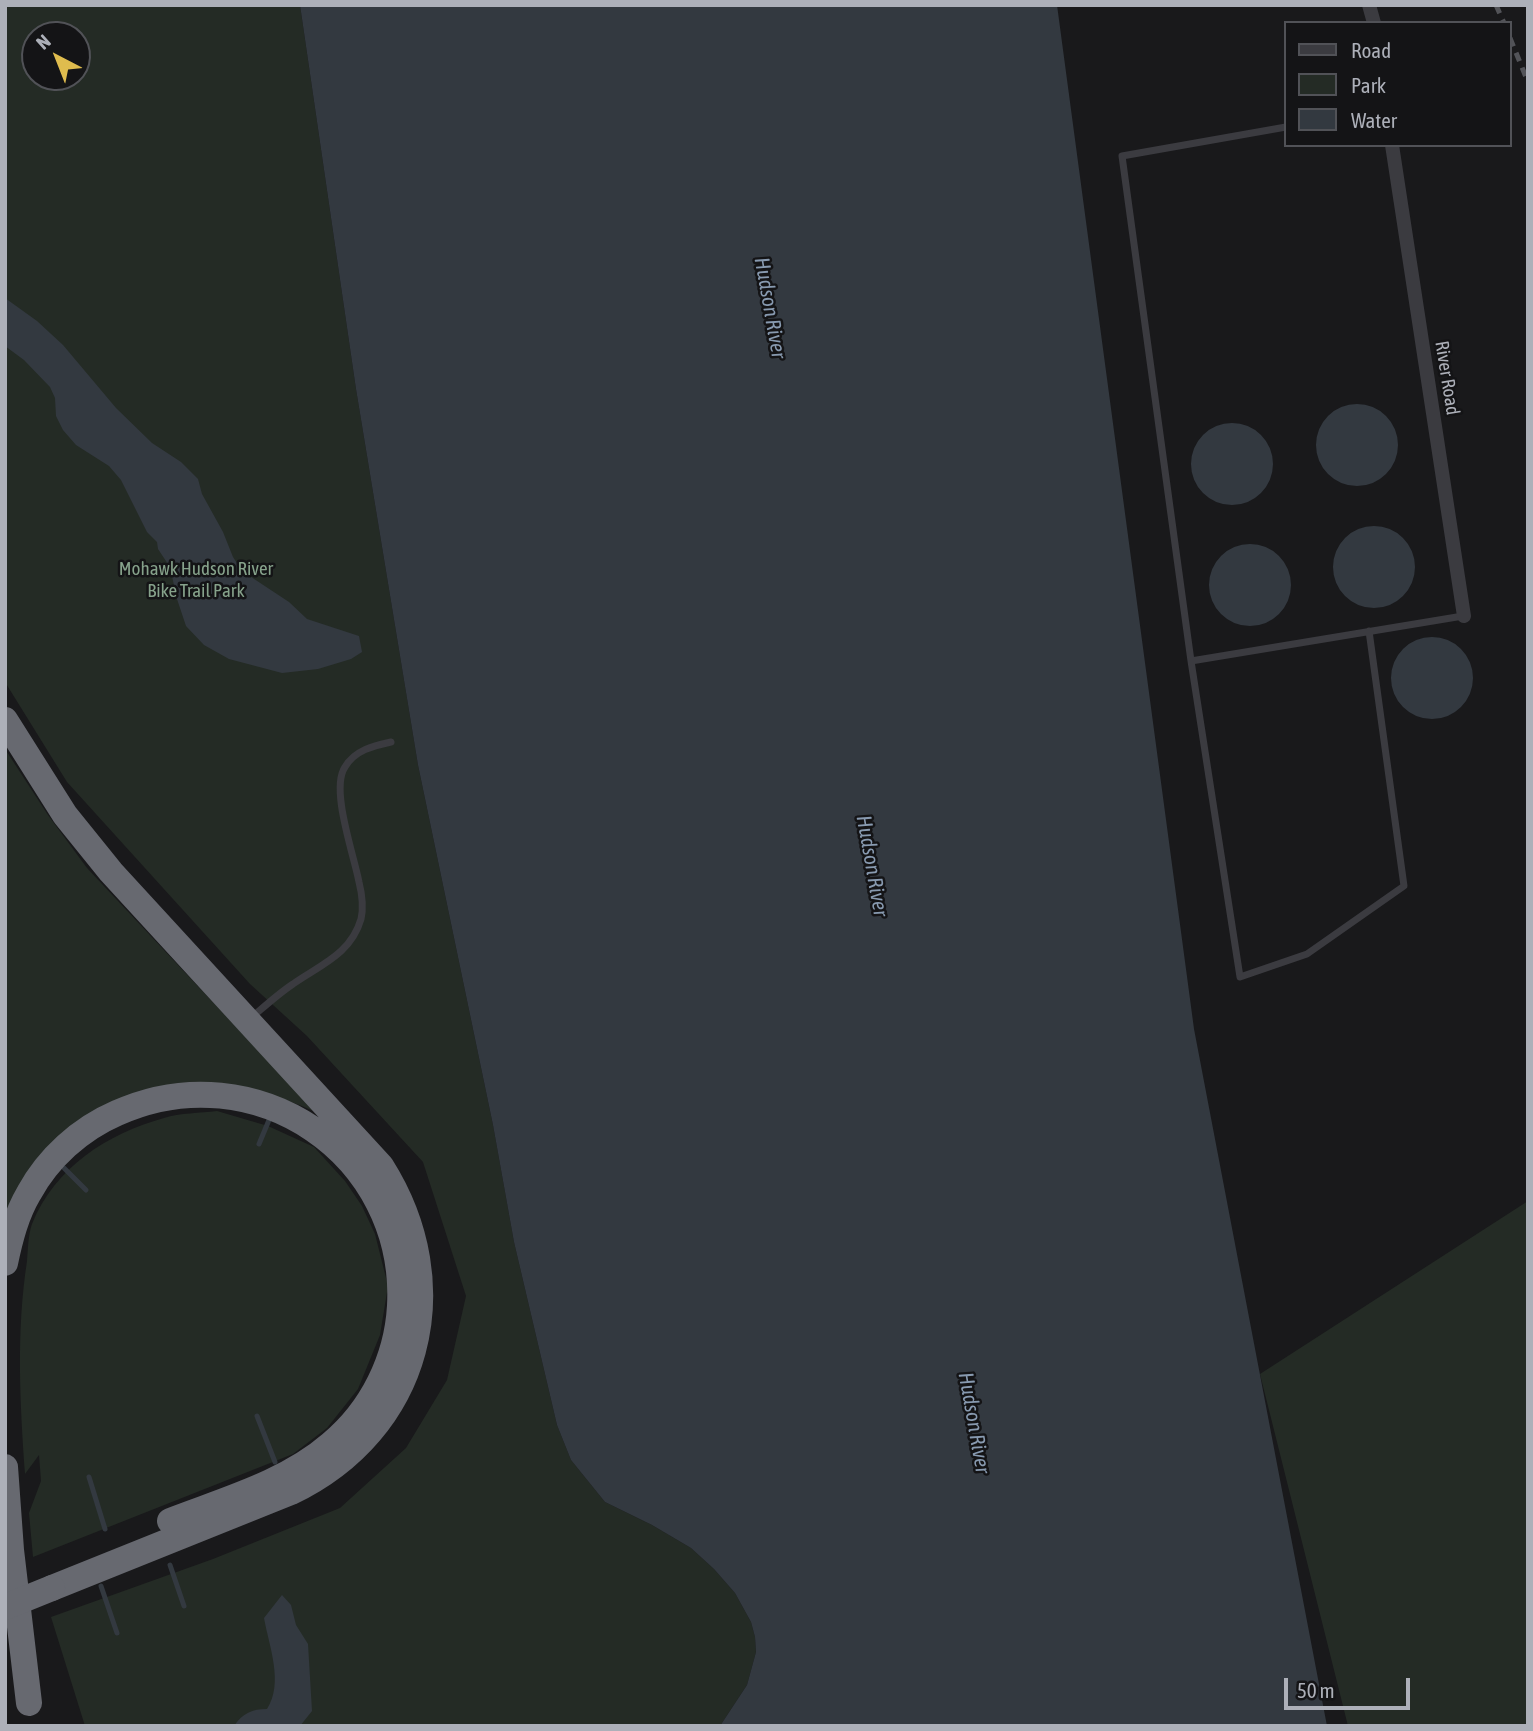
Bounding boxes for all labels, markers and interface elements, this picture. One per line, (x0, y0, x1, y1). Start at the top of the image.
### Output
north arrow (21, 21, 91, 91)
legend (1284, 21, 1512, 147)
text: N (32, 30, 55, 54)
text: Road (1351, 38, 1391, 62)
text: Park (1351, 73, 1386, 97)
text: Water (1351, 108, 1397, 132)
water label: Hudson River (749, 256, 791, 360)
street label: River Road (1430, 339, 1464, 417)
park label: Mohawk Hudson River Bike Trail Park (119, 558, 273, 602)
water label: Hudson River (851, 814, 893, 918)
water label: Hudson River (953, 1371, 995, 1475)
scale bar (1288, 1664, 1414, 1708)
text: 50 m (1297, 1678, 1335, 1702)

